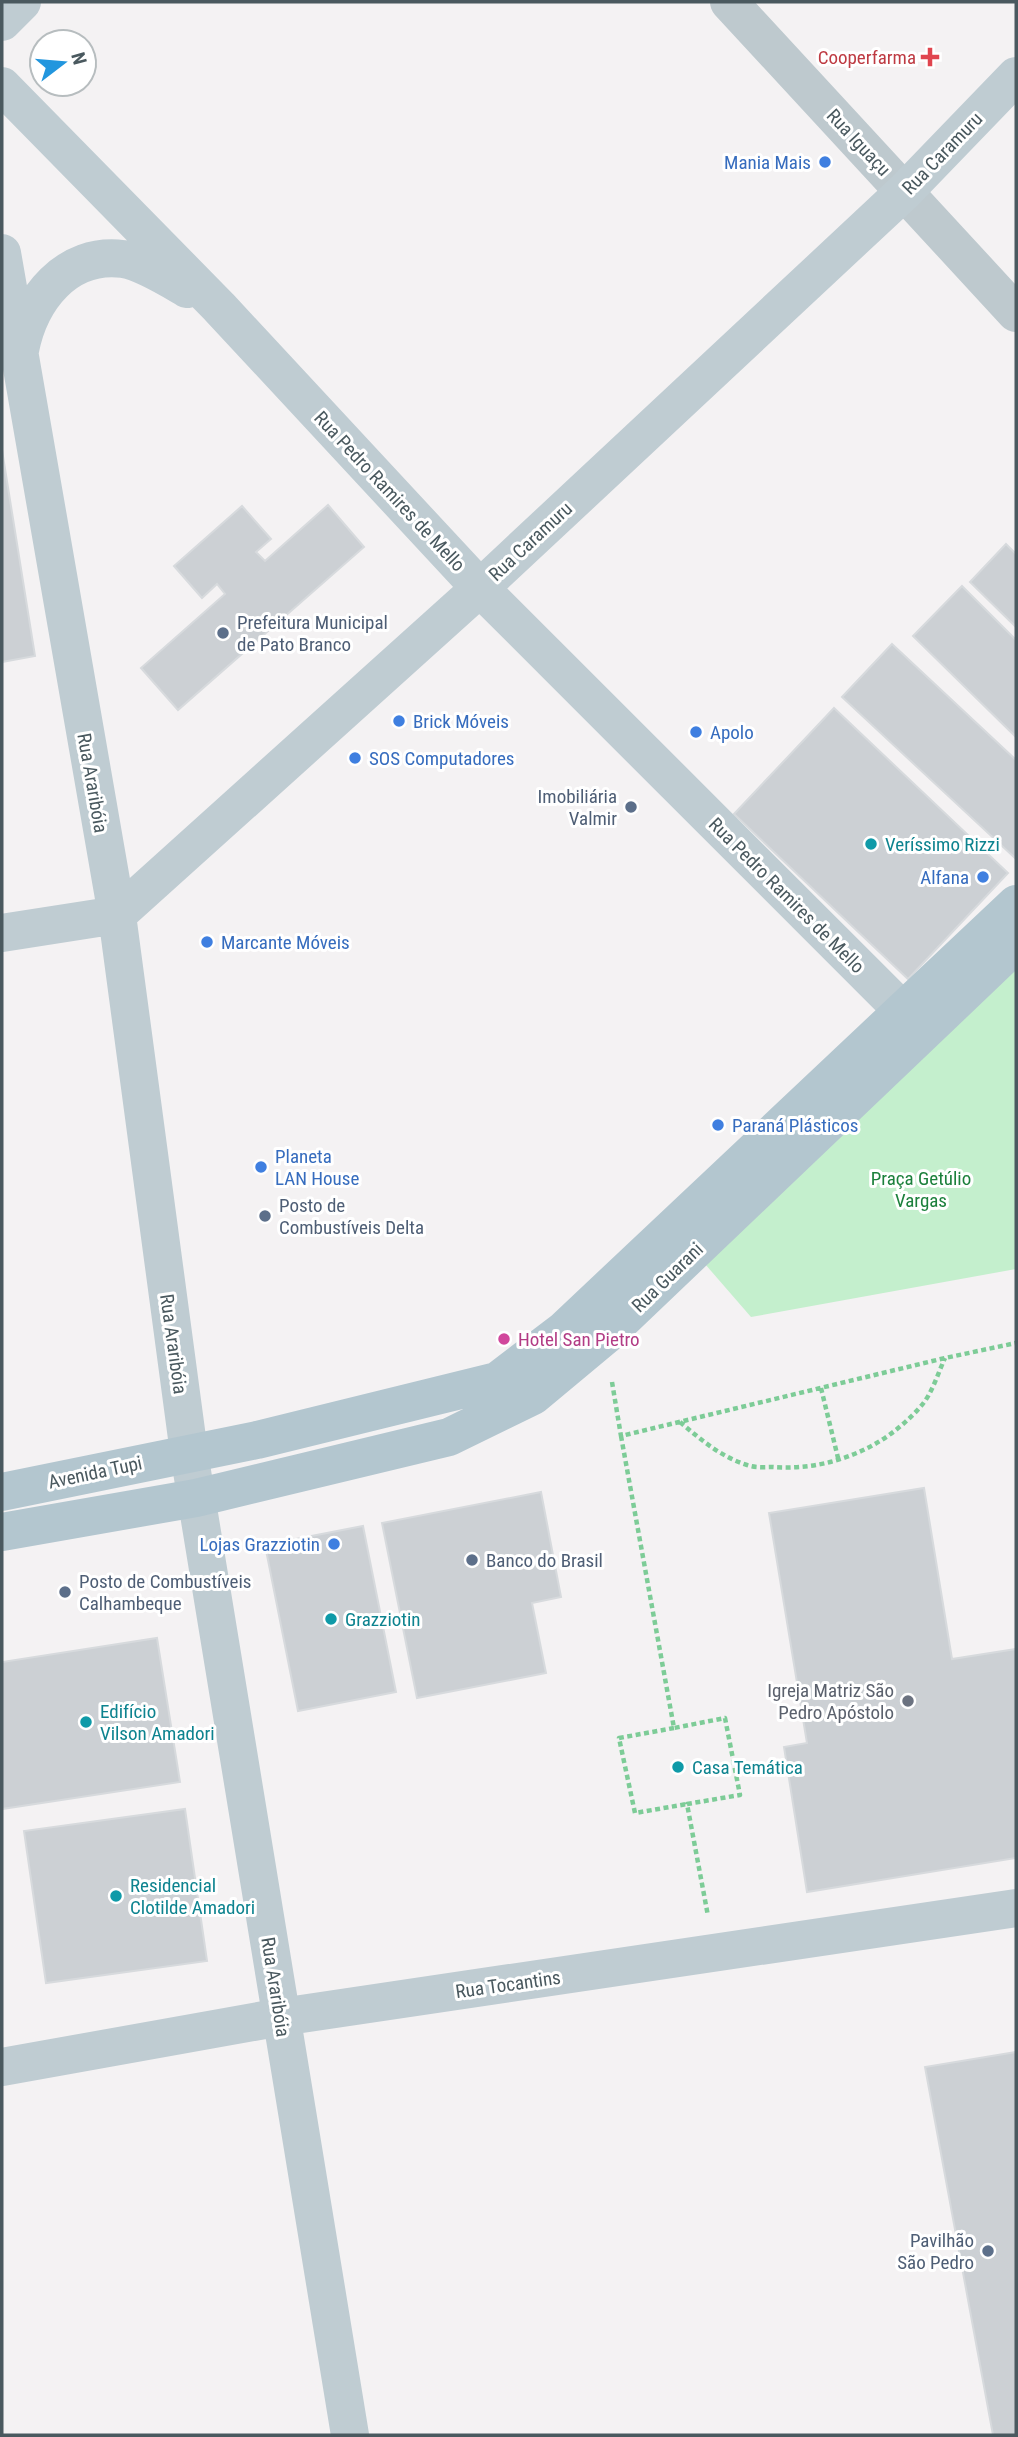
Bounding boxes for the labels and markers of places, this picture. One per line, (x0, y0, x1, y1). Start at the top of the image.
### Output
place label: Cooperfarma (818, 46, 916, 69)
marker: Cooperfarma (922, 49, 938, 65)
place label: Mania Mais (724, 151, 811, 174)
marker: Mania Mais (817, 154, 833, 170)
place label: Prefeitura Municipal de Pato Branco (237, 611, 388, 656)
marker: Prefeitura Municipal de Pato Branco (215, 625, 231, 641)
place label: Brick Móveis (413, 710, 509, 733)
marker: Brick Móveis (391, 713, 407, 729)
place label: Apolo (710, 721, 754, 744)
marker: Apolo (688, 724, 704, 740)
place label: SOS Computadores (369, 747, 515, 770)
marker: SOS Computadores (347, 750, 363, 766)
place label: Imobiliária Valmir (538, 785, 617, 830)
marker: Imobiliária Valmir (623, 799, 639, 815)
place label: Veríssimo Rizzi (885, 833, 1000, 856)
marker: Veríssimo Rizzi (863, 836, 879, 852)
place label: Alfana (920, 866, 969, 889)
marker: Alfana (975, 869, 991, 885)
place label: Marcante Móveis (221, 931, 350, 954)
marker: Marcante Móveis (199, 934, 215, 950)
place label: Paraná Plásticos (732, 1114, 858, 1137)
marker: Paraná Plásticos (710, 1117, 726, 1133)
place label: Planeta LAN House (275, 1145, 359, 1190)
marker: Planeta LAN House (253, 1159, 269, 1175)
place label: Posto de Combustíveis Delta (279, 1194, 424, 1239)
marker: Posto de Combustíveis Delta (257, 1208, 273, 1224)
place label: Hotel San Pietro (518, 1328, 640, 1351)
marker: Hotel San Pietro (496, 1331, 512, 1347)
place label: Lojas Grazziotin (200, 1533, 320, 1556)
marker: Lojas Grazziotin (326, 1536, 342, 1552)
place label: Banco do Brasil (486, 1549, 603, 1572)
marker: Banco do Brasil (464, 1552, 480, 1568)
place label: Posto de Combustíveis Calhambeque (79, 1570, 252, 1615)
marker: Posto de Combustíveis Calhambeque (57, 1584, 73, 1600)
place label: Grazziotin (345, 1608, 421, 1631)
marker: Grazziotin (323, 1611, 339, 1627)
place label: Igreja Matriz São Pedro Apóstolo (767, 1679, 894, 1724)
marker: Igreja Matriz São Pedro Apóstolo (900, 1693, 916, 1709)
place label: Edifício Vilson Amadori (100, 1700, 215, 1745)
marker: Edifício Vilson Amadori (78, 1714, 94, 1730)
place label: Casa Temática (692, 1756, 803, 1779)
marker: Casa Temática (670, 1759, 686, 1775)
place label: Residencial Clotilde Amadori (130, 1874, 255, 1919)
marker: Residencial Clotilde Amadori (108, 1888, 124, 1904)
place label: Pavilhão São Pedro (897, 2229, 974, 2274)
marker: Pavilhão São Pedro (980, 2243, 996, 2259)

